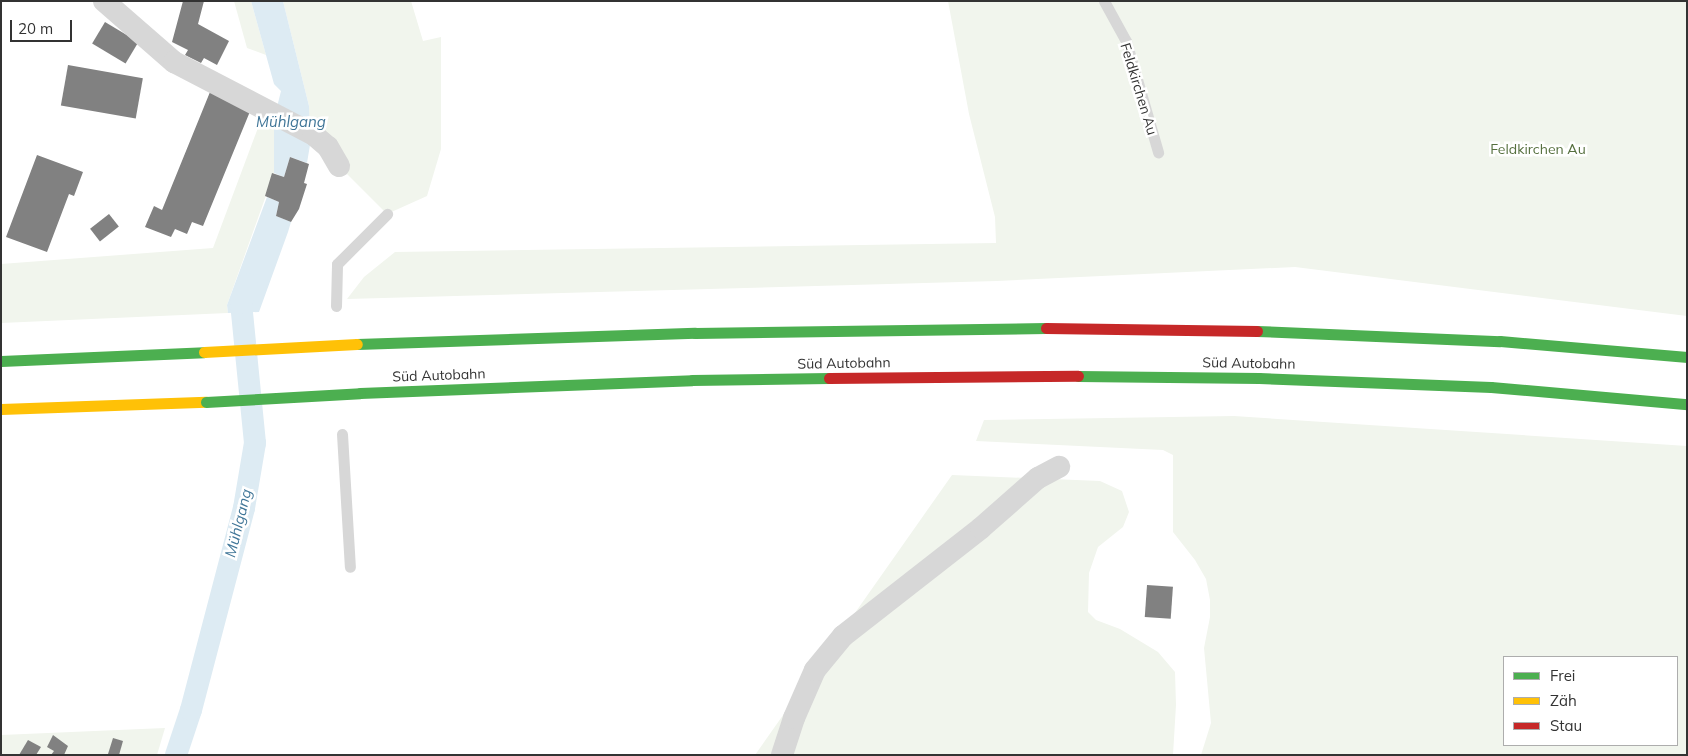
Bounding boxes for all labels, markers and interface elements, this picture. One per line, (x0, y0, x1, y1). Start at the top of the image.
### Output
scale bar (12, 10, 75, 42)
text: 20 m (18, 19, 53, 38)
street label: Feldkirchen Au (1117, 41, 1161, 137)
water label: Mühlgang (256, 113, 326, 131)
park label: Feldkirchen Au (1490, 141, 1586, 157)
street label: Süd Autobahn (797, 354, 891, 372)
street label: Süd Autobahn (1202, 354, 1296, 372)
street label: Süd Autobahn (392, 365, 486, 385)
water label: Mühlgang (221, 487, 255, 559)
legend (1503, 656, 1678, 746)
text: Frei (1550, 666, 1575, 685)
text: Zäh (1550, 691, 1577, 710)
text: Stau (1550, 716, 1582, 735)

